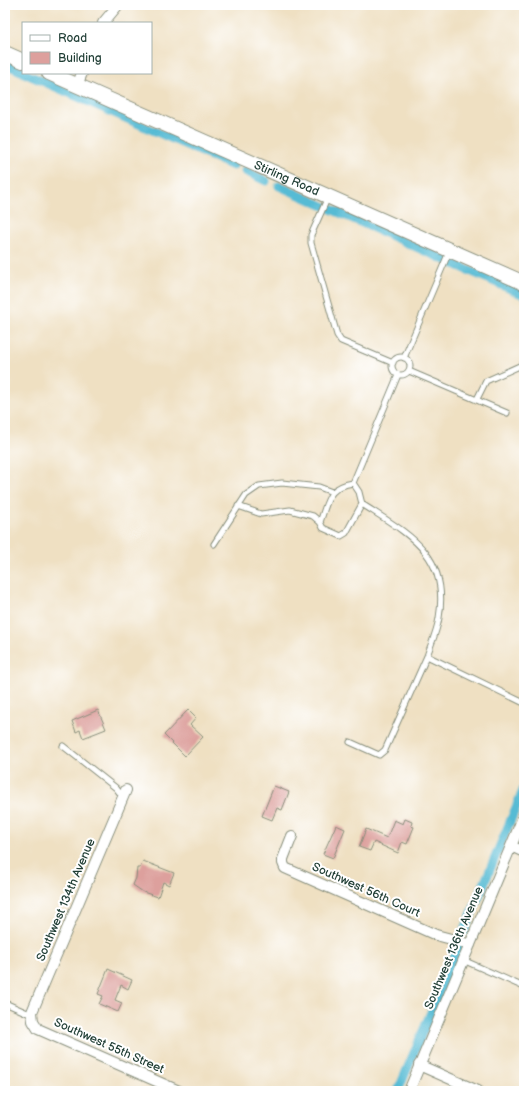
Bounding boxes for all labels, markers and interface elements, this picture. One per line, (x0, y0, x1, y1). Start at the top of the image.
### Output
legend (22, 22, 152, 74)
text: Road (58, 31, 87, 46)
text: Building (58, 51, 102, 66)
street label: Stirling Road (252, 157, 322, 199)
street label: Southwest 134th Avenue (33, 836, 99, 964)
street label: Southwest 56th Court (310, 859, 423, 921)
street label: Southwest 136th Avenue (421, 884, 487, 1012)
street label: Southwest 55th Street (52, 1015, 167, 1077)

